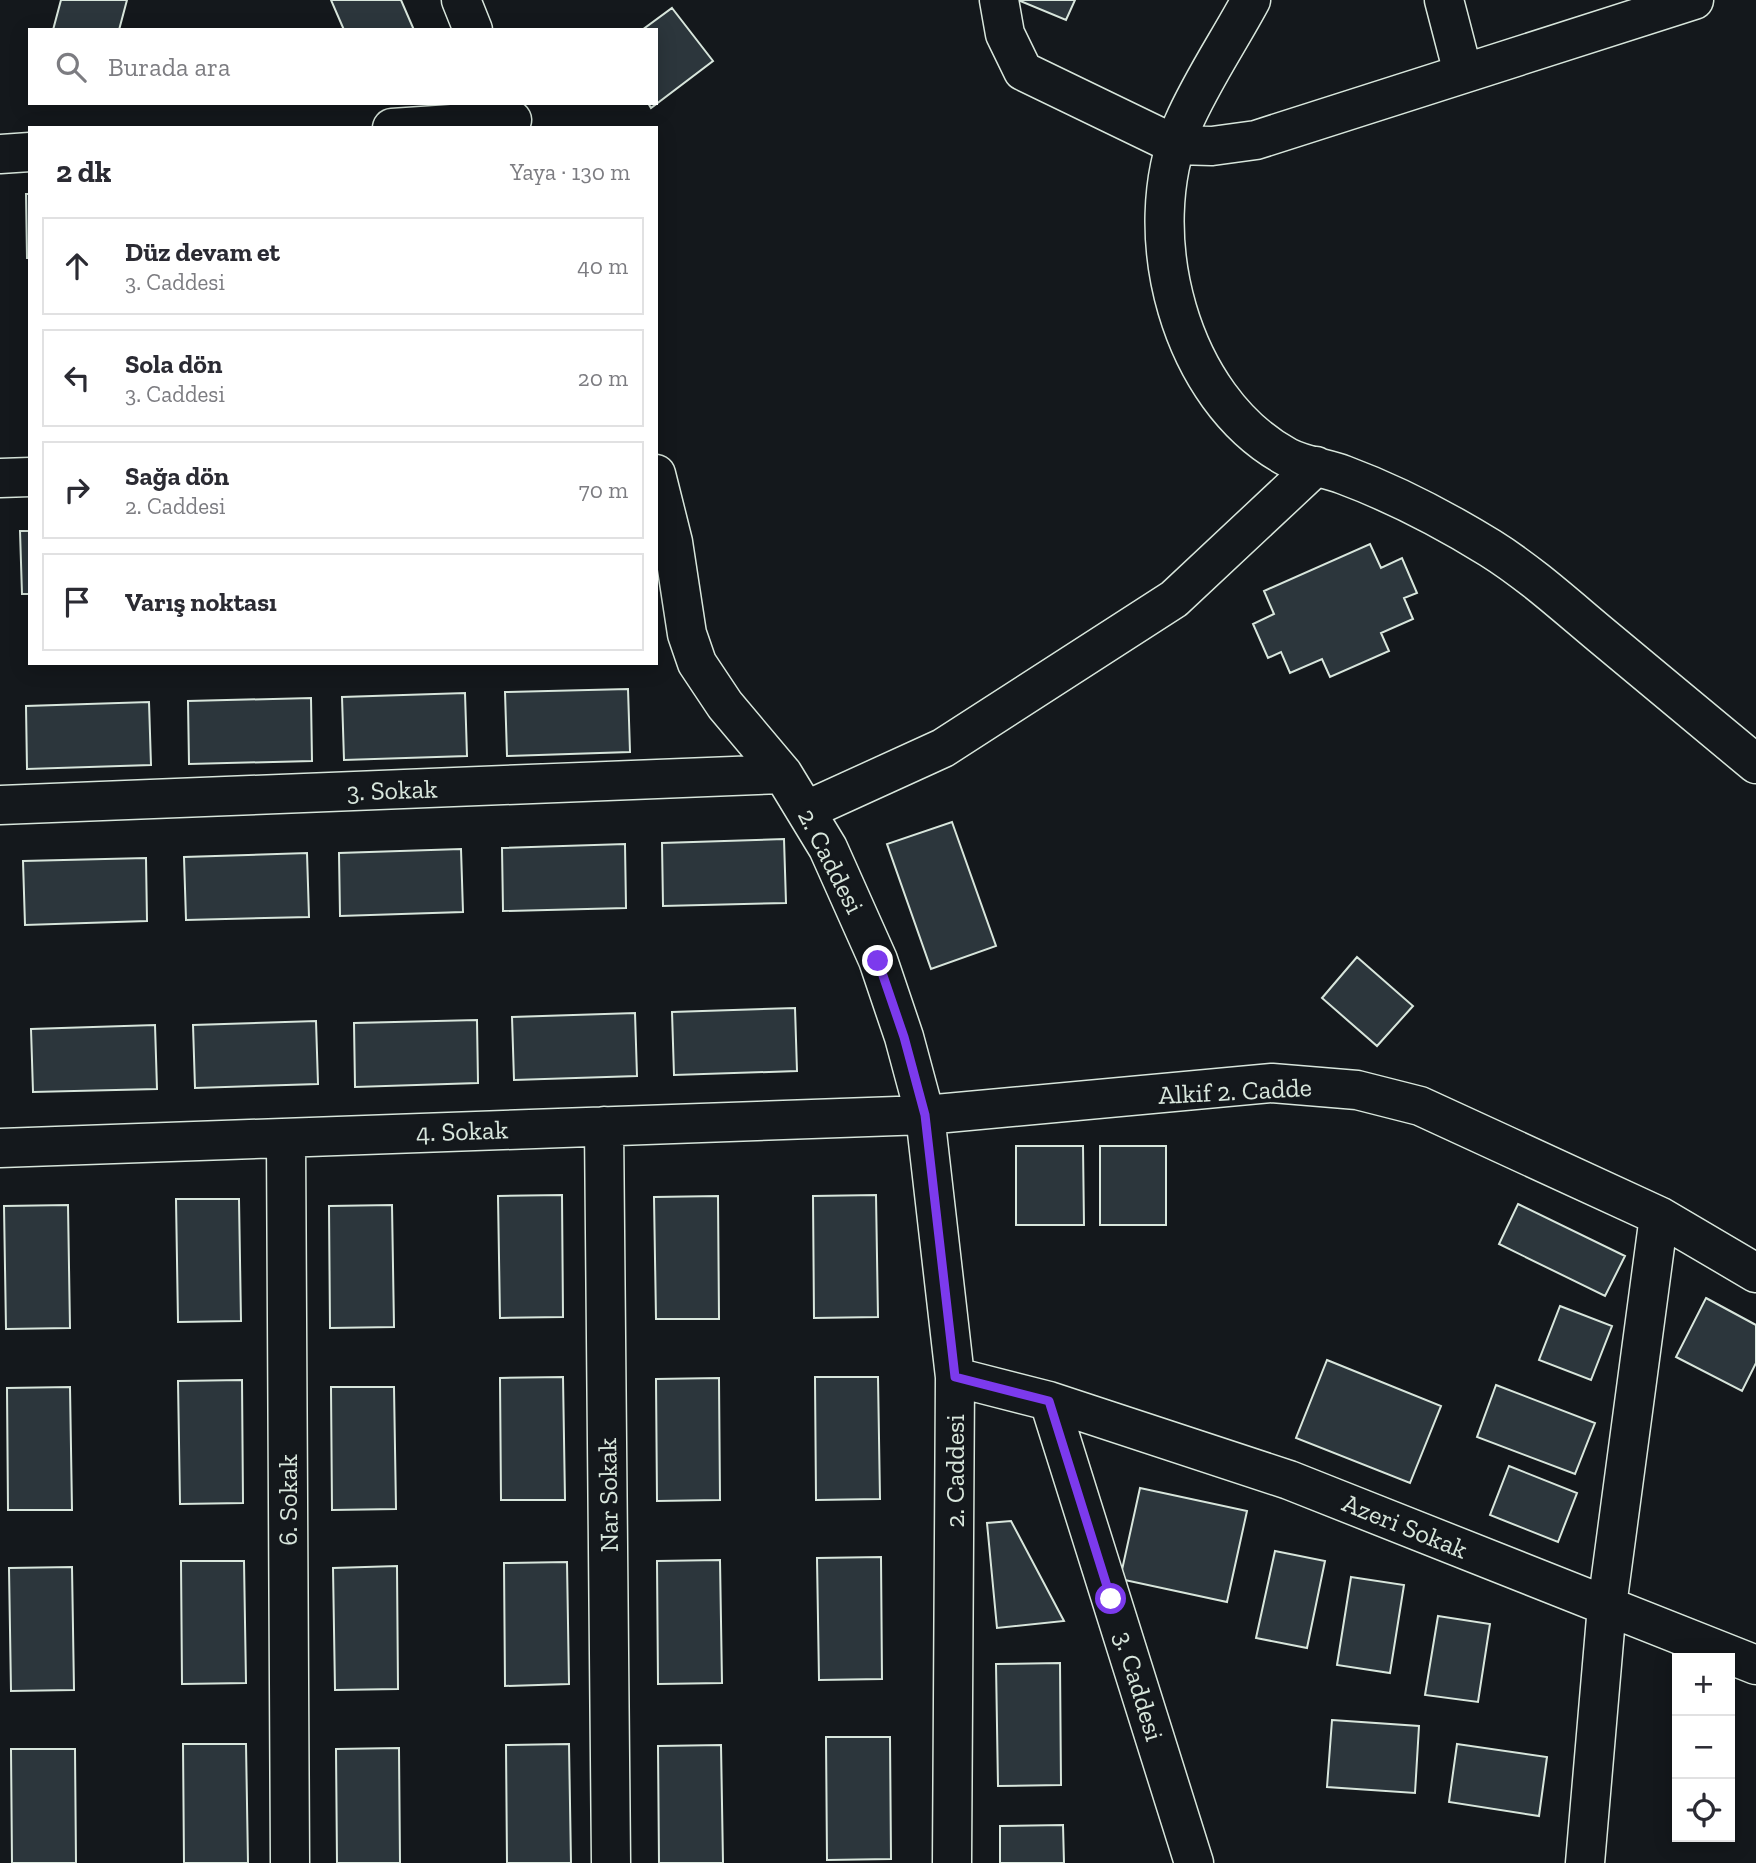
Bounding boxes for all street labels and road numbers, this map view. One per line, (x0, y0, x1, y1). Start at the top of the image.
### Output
street label: 3. Sokak (346, 772, 438, 808)
street label: 2. Caddesi (791, 803, 871, 919)
street label: Alkif 2. Cadde (1157, 1071, 1313, 1111)
street label: 4. Sokak (415, 1113, 509, 1149)
street label: 2. Caddesi (939, 1414, 971, 1528)
street label: Nar Sokak (591, 1437, 625, 1552)
street label: 6. Sokak (272, 1454, 304, 1546)
street label: Azeri Sokak (1338, 1486, 1473, 1566)
street label: 3. Caddesi (1107, 1627, 1171, 1745)

